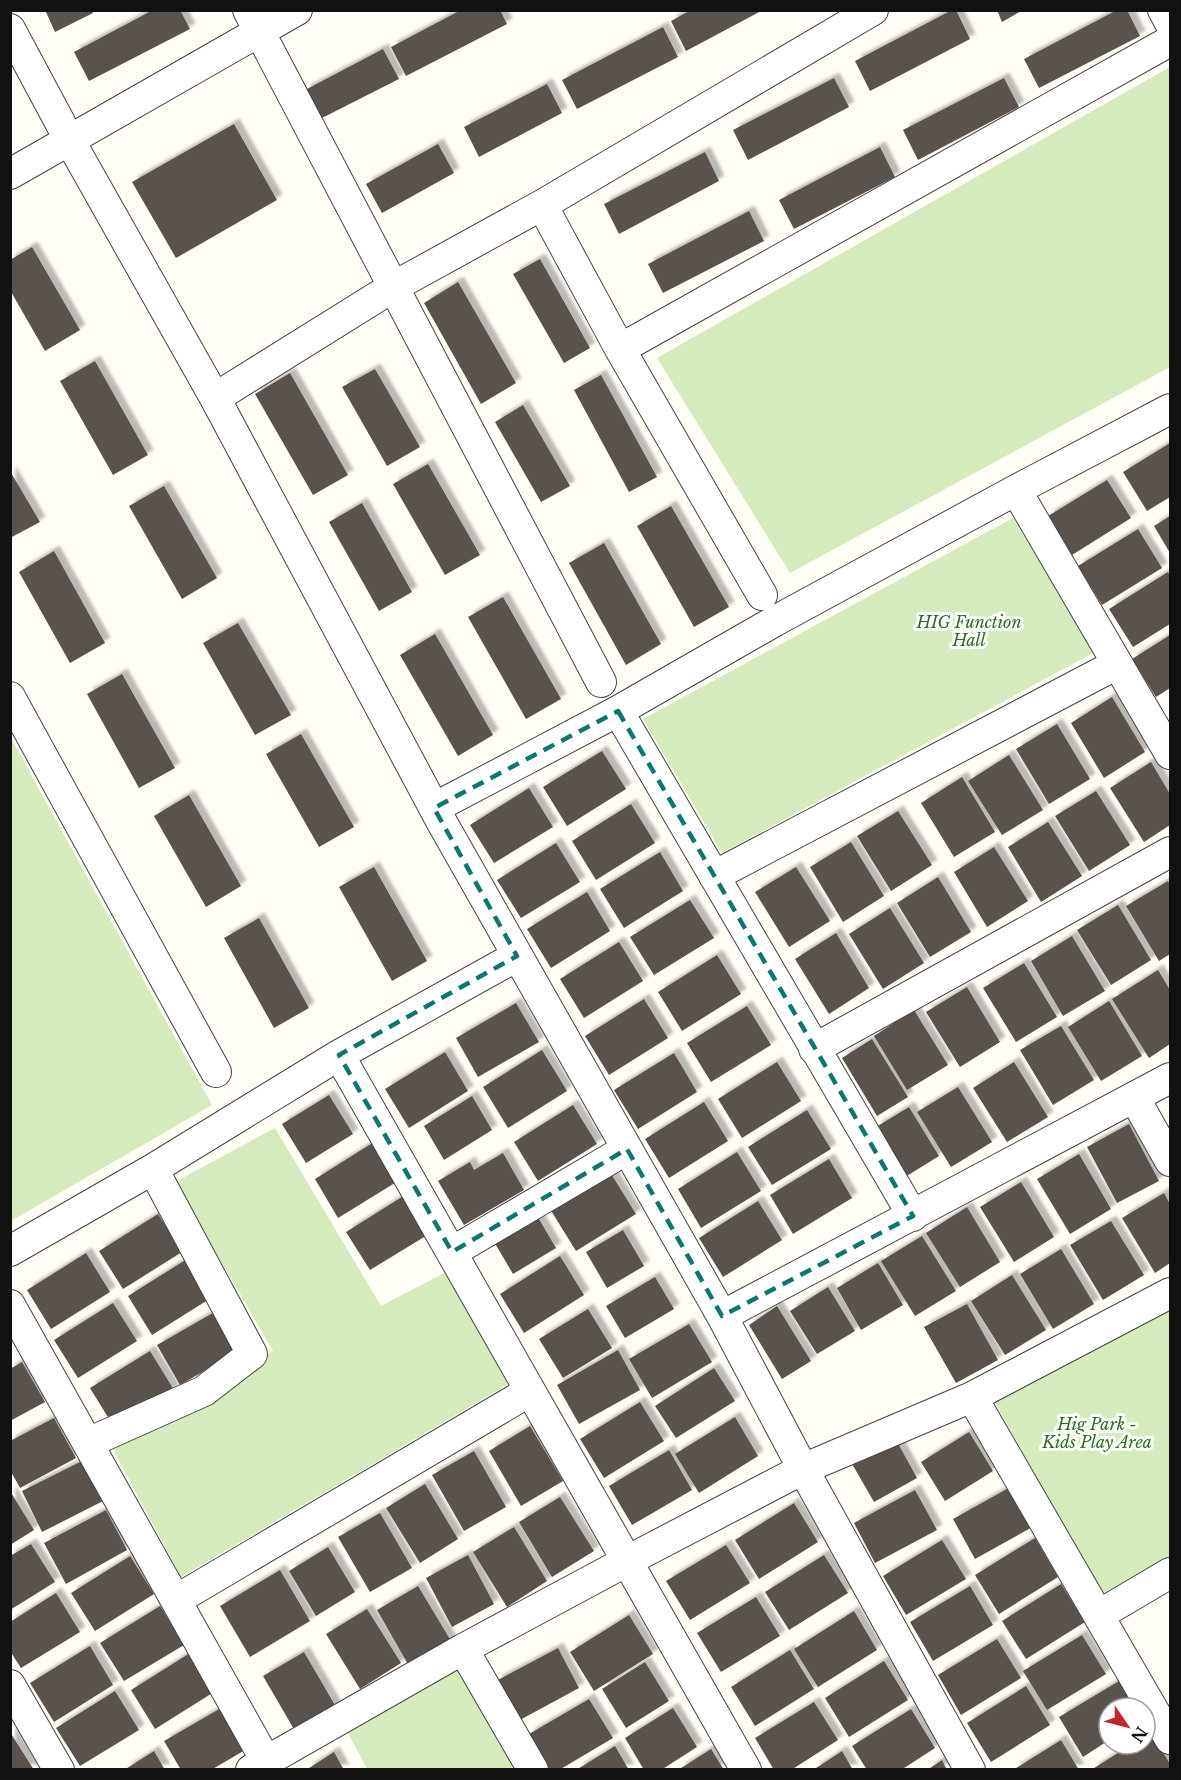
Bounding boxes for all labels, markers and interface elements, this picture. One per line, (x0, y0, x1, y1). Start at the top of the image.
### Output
park label: HIG Function Hall (915, 612, 1022, 650)
park label: Hig Park - Kids Play Area (1041, 1414, 1152, 1452)
north arrow (1097, 1696, 1157, 1756)
text: N (1127, 1723, 1152, 1747)

